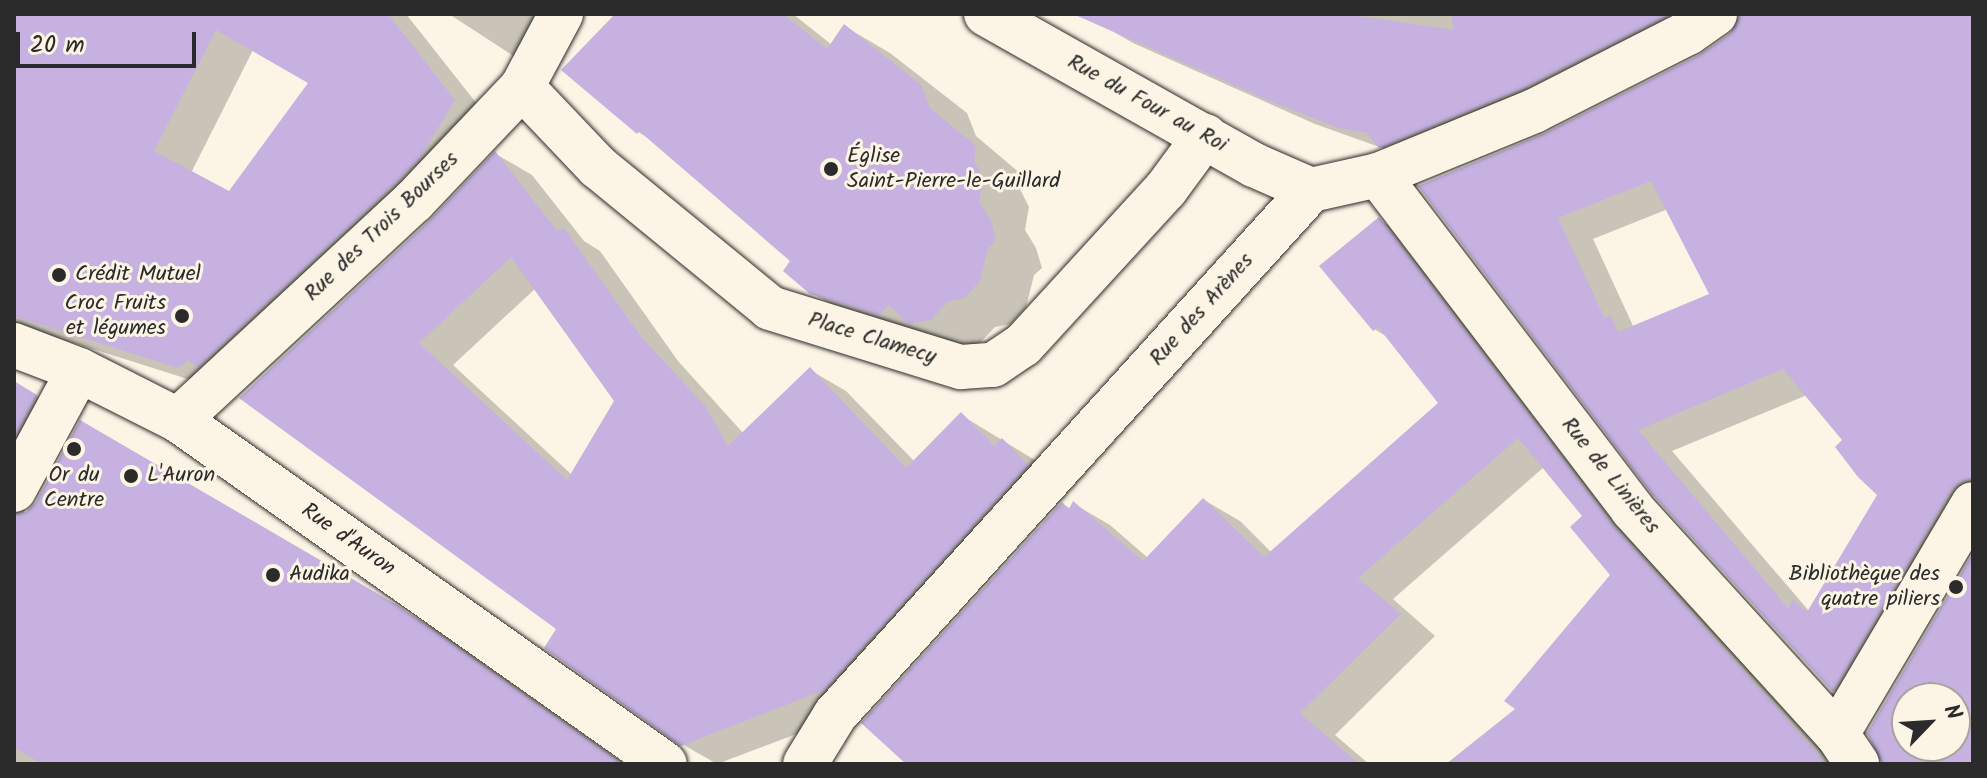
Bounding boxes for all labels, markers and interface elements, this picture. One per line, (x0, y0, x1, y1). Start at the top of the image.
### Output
scale bar (20, 16, 200, 66)
text: 20 m (30, 26, 85, 65)
street label: Rue du Four au Roi (1063, 49, 1231, 159)
place label: Église Saint-Pierre-le-Guillard (847, 143, 1060, 194)
street label: Rue des Trois Bourses (299, 147, 465, 307)
marker: Église Saint-Pierre-le-Guillard (822, 160, 840, 178)
street label: Rue des Arènes (1145, 248, 1259, 372)
place label: Crédit Mutuel (75, 262, 201, 288)
marker: Crédit Mutuel (50, 266, 68, 284)
place label: Croc Fruits et légumes (64, 290, 166, 342)
marker: Croc Fruits et légumes (173, 307, 191, 325)
street label: Place Clamecy (805, 307, 939, 371)
street label: Rue de Linières (1555, 412, 1665, 540)
marker: Or du Centre (65, 440, 83, 458)
place label: Or du Centre (44, 462, 104, 514)
place label: L'Auron (147, 463, 215, 489)
marker: L'Auron (122, 467, 140, 485)
street label: Rue d'Auron (296, 498, 400, 582)
place label: Bibliothèque des quatre piliers (1789, 561, 1940, 612)
place label: Audika (289, 562, 350, 588)
marker: Audika (264, 566, 282, 584)
marker: Bibliothèque des quatre piliers (1947, 578, 1965, 596)
north arrow (1891, 682, 1971, 762)
text: N (1933, 699, 1970, 726)

